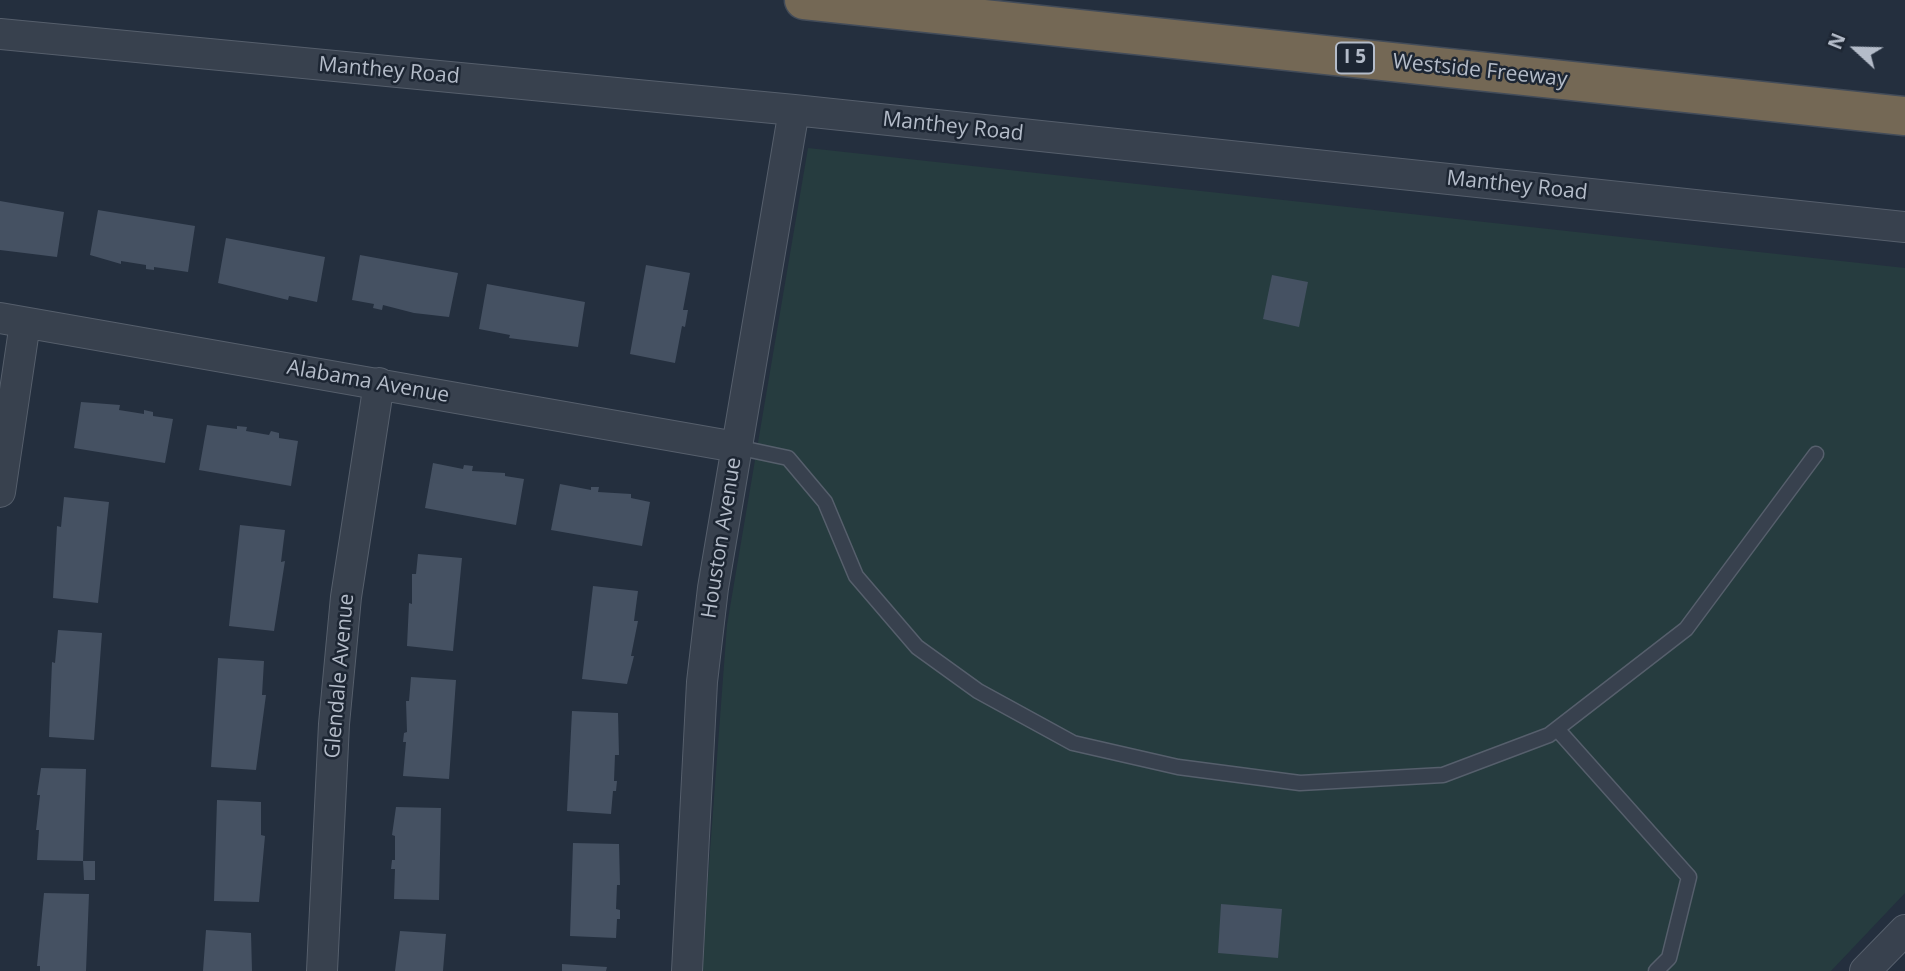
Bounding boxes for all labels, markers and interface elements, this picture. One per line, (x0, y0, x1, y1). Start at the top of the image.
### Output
north arrow (1821, 14, 1891, 84)
text: N (1822, 29, 1851, 53)
road number: I 5 (1336, 43, 1374, 74)
street label: Westside Freeway (1391, 49, 1569, 93)
street label: Manthey Road (317, 52, 461, 90)
street label: Manthey Road (881, 107, 1025, 147)
street label: Manthey Road (1445, 166, 1589, 206)
street label: Alabama Avenue (285, 355, 451, 409)
street label: Houston Avenue (697, 456, 747, 620)
street label: Glendale Avenue (320, 593, 360, 759)

